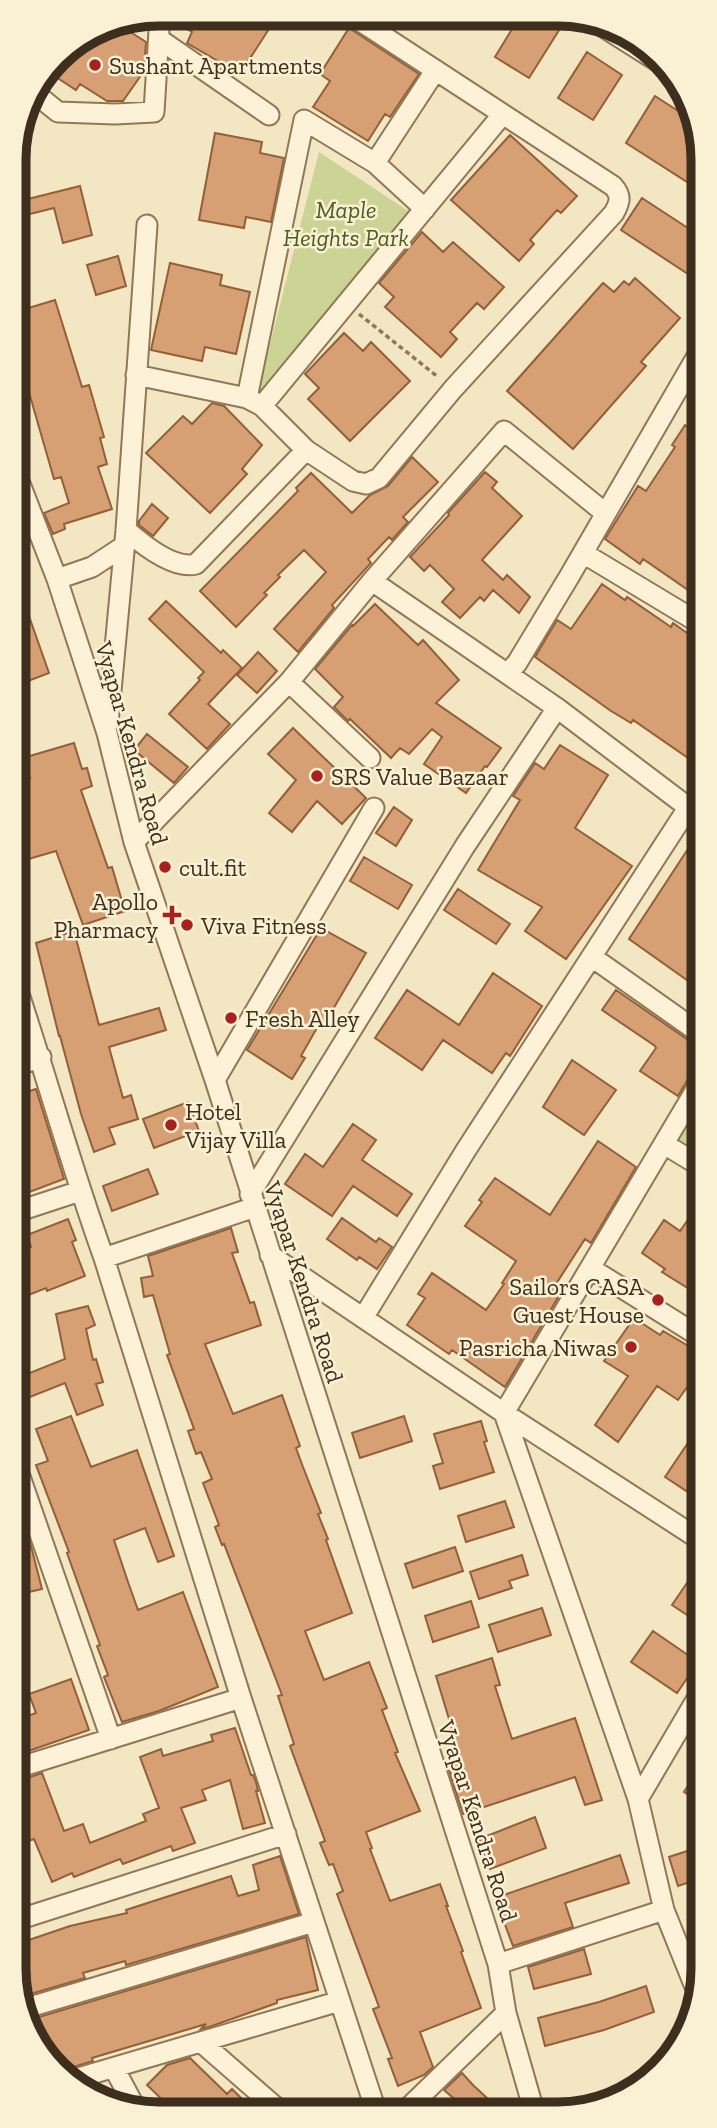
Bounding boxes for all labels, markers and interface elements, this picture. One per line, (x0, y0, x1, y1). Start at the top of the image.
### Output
place label: Sushant Apartments (109, 51, 323, 80)
marker: Sushant Apartments (87, 57, 103, 73)
park label: Maple Heights Park (283, 195, 409, 252)
street label: Vyapar Kendra Road (89, 637, 175, 848)
place label: SRS Value Bazaar (331, 762, 509, 791)
marker: SRS Value Bazaar (309, 768, 325, 784)
place label: cult.fit (179, 853, 247, 882)
marker: cult.fit (157, 859, 173, 875)
place label: Apollo Pharmacy (53, 887, 159, 944)
marker: Apollo Pharmacy (164, 907, 180, 923)
place label: Viva Fitness (200, 911, 327, 940)
marker: Viva Fitness (179, 917, 195, 933)
place label: Fresh Alley (245, 1004, 360, 1033)
marker: Fresh Alley (223, 1010, 239, 1026)
place label: Hotel Vijay Villa (184, 1097, 287, 1154)
marker: Hotel Vijay Villa (163, 1117, 179, 1133)
street label: Vyapar Kendra Road (257, 1177, 350, 1386)
place label: Sailors CASA Guest House (509, 1272, 644, 1329)
marker: Sailors CASA Guest House (650, 1292, 666, 1308)
place label: Pasricha Niwas (459, 1333, 617, 1362)
marker: Pasricha Niwas (623, 1339, 639, 1355)
street label: Vyapar Kendra Road (431, 1716, 524, 1925)

